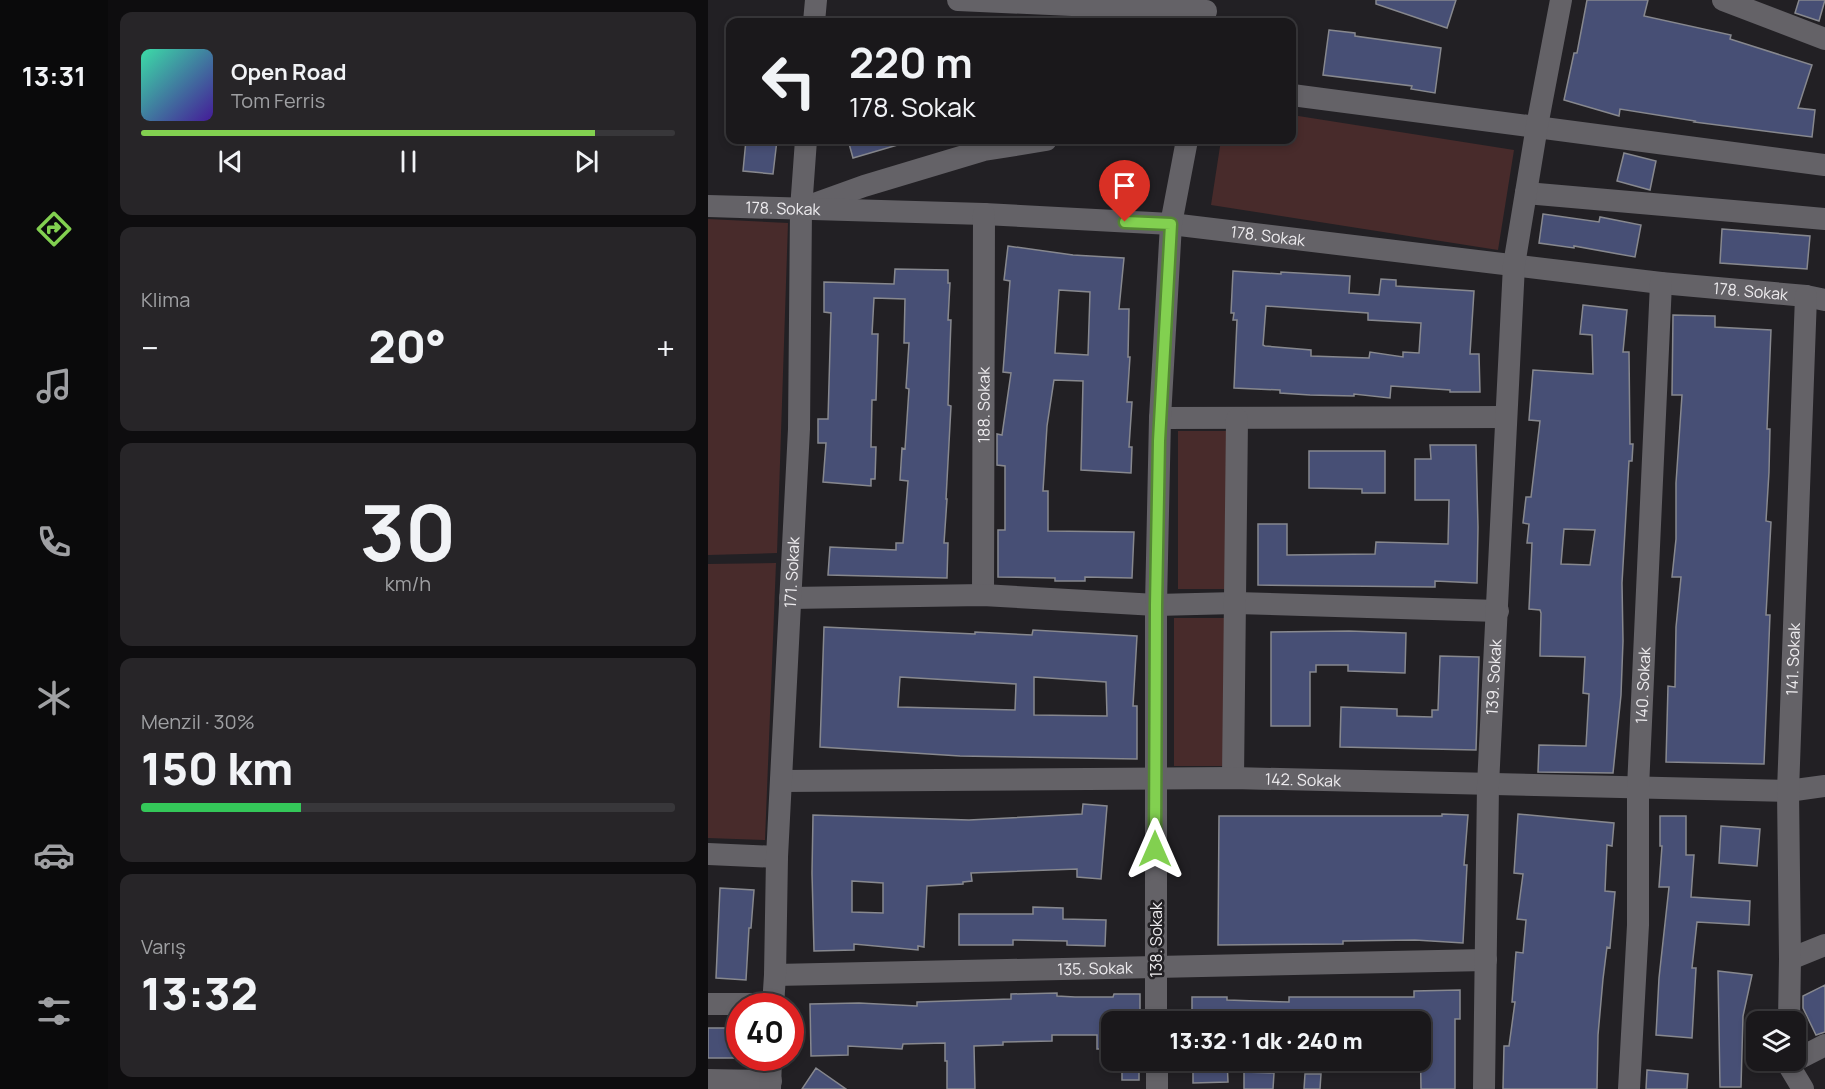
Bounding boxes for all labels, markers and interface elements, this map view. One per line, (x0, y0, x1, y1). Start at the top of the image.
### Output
text: 220 m (849, 33, 973, 91)
icon: left (750, 42, 828, 120)
text: 13:31 (22, 57, 86, 94)
text: Open Road (231, 57, 346, 87)
text: Tom Ferris (231, 87, 325, 114)
text: 178. Sokak (849, 88, 975, 125)
icon: previous (214, 145, 247, 178)
icon: pause (392, 145, 425, 178)
icon: next (570, 145, 603, 178)
pin (1099, 160, 1150, 222)
icon: arrive (1108, 169, 1141, 202)
street label: 178. Sokak (745, 196, 822, 220)
icon: directions (33, 208, 75, 250)
street label: 178. Sokak (1229, 220, 1308, 251)
street label: 178. Sokak (1712, 277, 1790, 305)
text: Klima (141, 286, 190, 313)
text: 20° (369, 315, 446, 377)
text: − (141, 325, 159, 370)
text: + (656, 325, 675, 370)
icon: music (33, 365, 75, 407)
street label: 188. Sokak (972, 366, 995, 443)
text: 30 (360, 478, 456, 584)
icon: phone (33, 521, 75, 563)
street label: 171. Sokak (779, 535, 804, 609)
text: km/h (385, 570, 431, 597)
street label: 141. Sokak (1780, 621, 1805, 696)
street label: 139. Sokak (1481, 638, 1506, 716)
street label: 140. Sokak (1630, 645, 1655, 724)
icon: climate (33, 677, 75, 719)
text: Menzil · 30% (141, 708, 255, 735)
text: 150 km (141, 737, 293, 799)
street label: 142. Sokak (1265, 768, 1342, 792)
position arrow (1123, 817, 1187, 881)
icon: car (33, 834, 75, 876)
street label: 138. Sokak (1145, 901, 1167, 978)
text: Varış (141, 933, 186, 960)
street label: 135. Sokak (1057, 956, 1134, 980)
text: 13:32 (141, 962, 258, 1024)
icon: filters (33, 990, 75, 1032)
speed limit sign: 40 (726, 993, 804, 1071)
map controls (1746, 1011, 1806, 1071)
button: layers (1746, 1011, 1806, 1071)
text: 13:32 · 1 dk · 240 m (1169, 1026, 1363, 1056)

